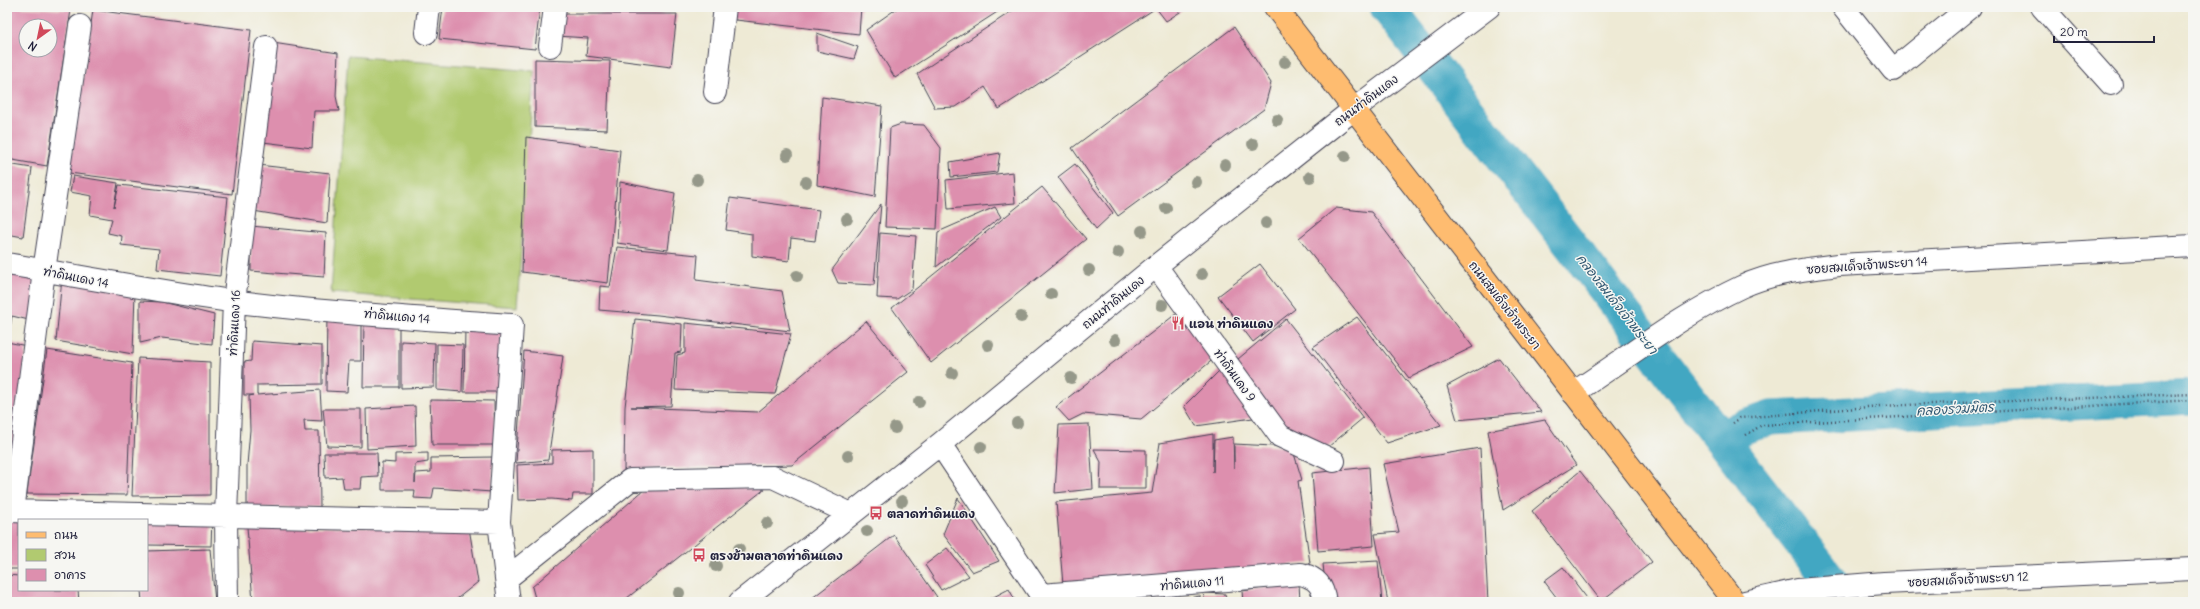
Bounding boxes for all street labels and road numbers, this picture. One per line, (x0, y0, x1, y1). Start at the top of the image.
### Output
street label: ถนนท่าดินแดง (1331, 71, 1401, 129)
street label: ซอยสมเด็จเจ้าพระยา 14 (1806, 253, 1928, 277)
street label: ถนนสมเด็จเจ้าพระยา (1466, 258, 1544, 352)
street label: ท่าดินแดง 14 (42, 263, 110, 291)
street label: ถนนท่าดินแดง (1079, 272, 1147, 332)
street label: ท่าดินแดง 16 (225, 289, 243, 357)
street label: ท่าดินแดง 14 (363, 306, 431, 326)
street label: ท่าดินแดง 9 (1211, 346, 1259, 404)
street label: ซอยสมเด็จเจ้าพระยา 12 (1907, 568, 2029, 590)
street label: ท่าดินแดง 11 (1159, 573, 1225, 593)

